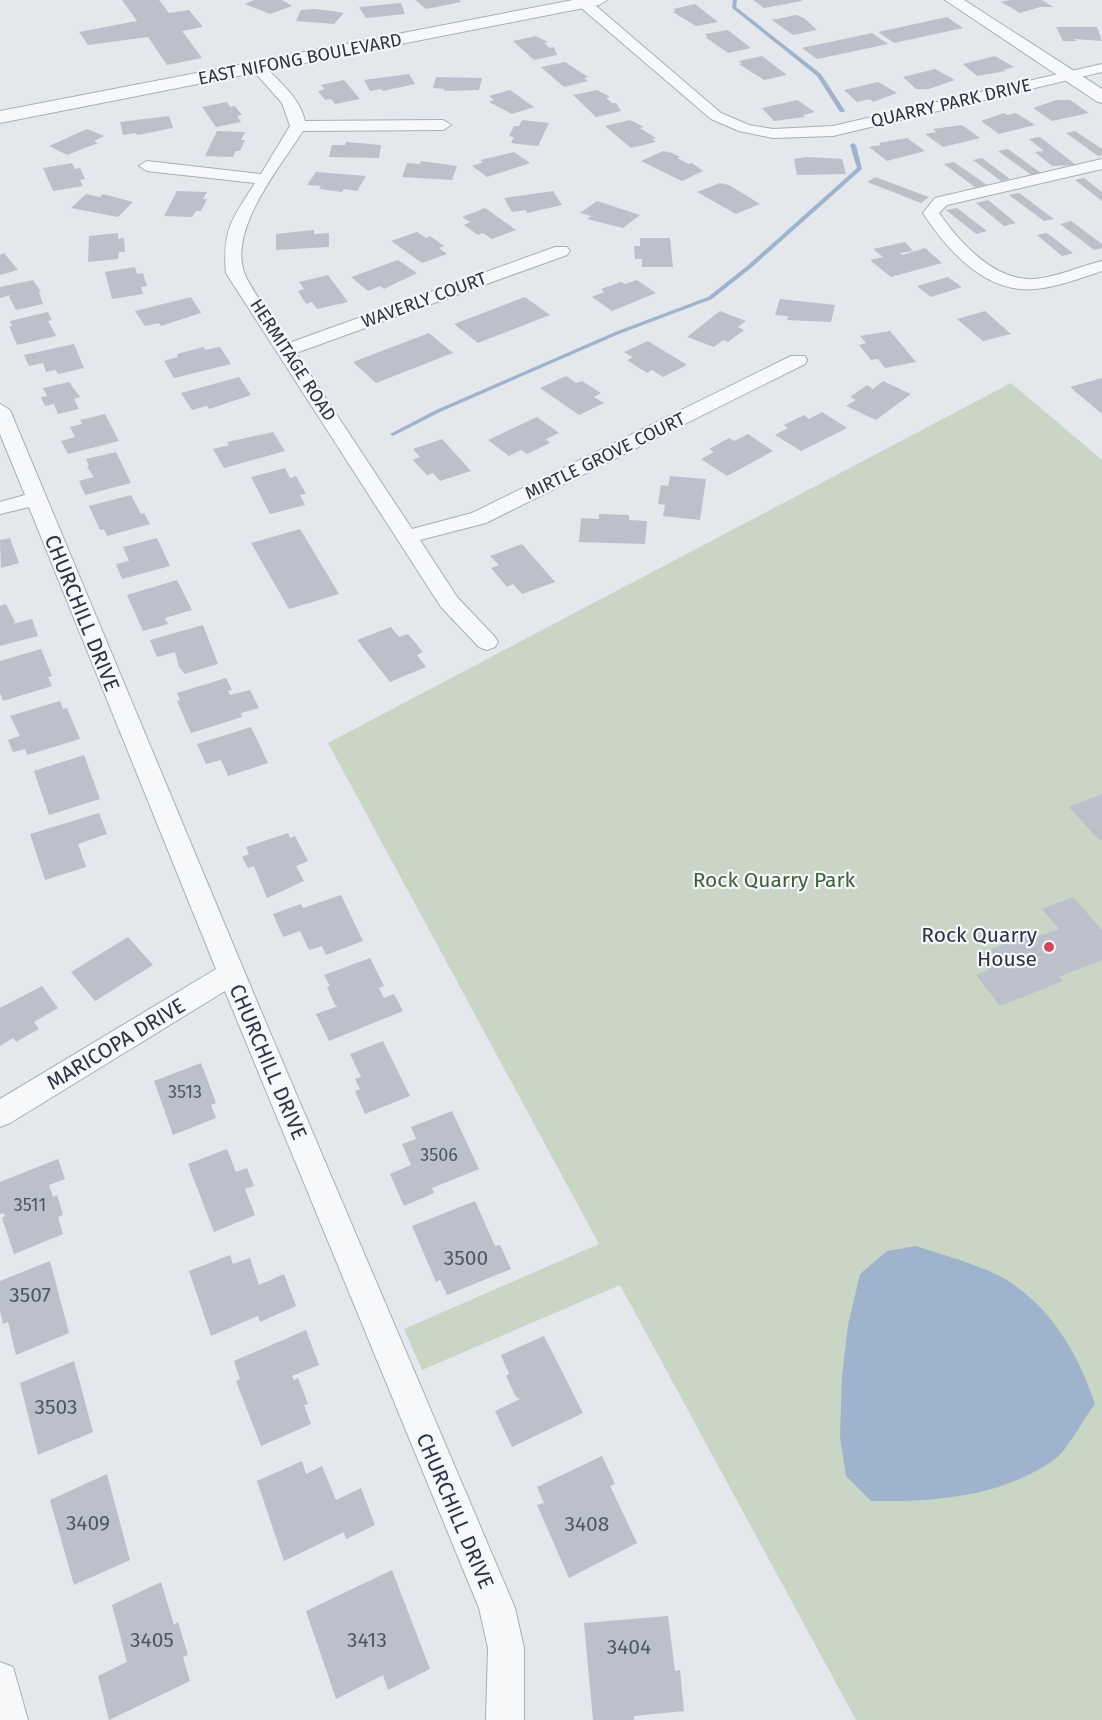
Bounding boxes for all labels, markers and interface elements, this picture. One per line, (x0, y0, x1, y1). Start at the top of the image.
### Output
street label: EAST NIFONG BOULEVARD (196, 28, 404, 90)
street label: QUARRY PARK DRIVE (869, 74, 1033, 132)
street label: WAVERLY COURT (358, 267, 490, 333)
street label: HERMITAGE ROAD (245, 295, 341, 425)
street label: MIRTLE GROVE COURT (521, 407, 689, 504)
street label: CHURCHILL DRIVE (39, 531, 125, 695)
park label: Rock Quarry Park (693, 867, 856, 893)
place label: Rock Quarry House (921, 922, 1038, 972)
marker: Rock Quarry House (1042, 940, 1056, 954)
street label: CHURCHILL DRIVE (224, 980, 312, 1144)
street label: MARICOPA DRIVE (42, 992, 190, 1096)
house number: 3513 (168, 1081, 202, 1103)
house number: 3506 (420, 1144, 458, 1166)
house number: 3511 (14, 1194, 46, 1216)
house number: 3500 (444, 1245, 488, 1271)
house number: 3507 (9, 1282, 51, 1308)
house number: 3503 (35, 1394, 78, 1420)
street label: CHURCHILL DRIVE (411, 1429, 499, 1593)
house number: 3409 (66, 1510, 110, 1536)
house number: 3408 (565, 1511, 609, 1537)
house number: 3405 (130, 1627, 174, 1653)
house number: 3413 (347, 1627, 387, 1653)
house number: 3404 (607, 1634, 651, 1660)

